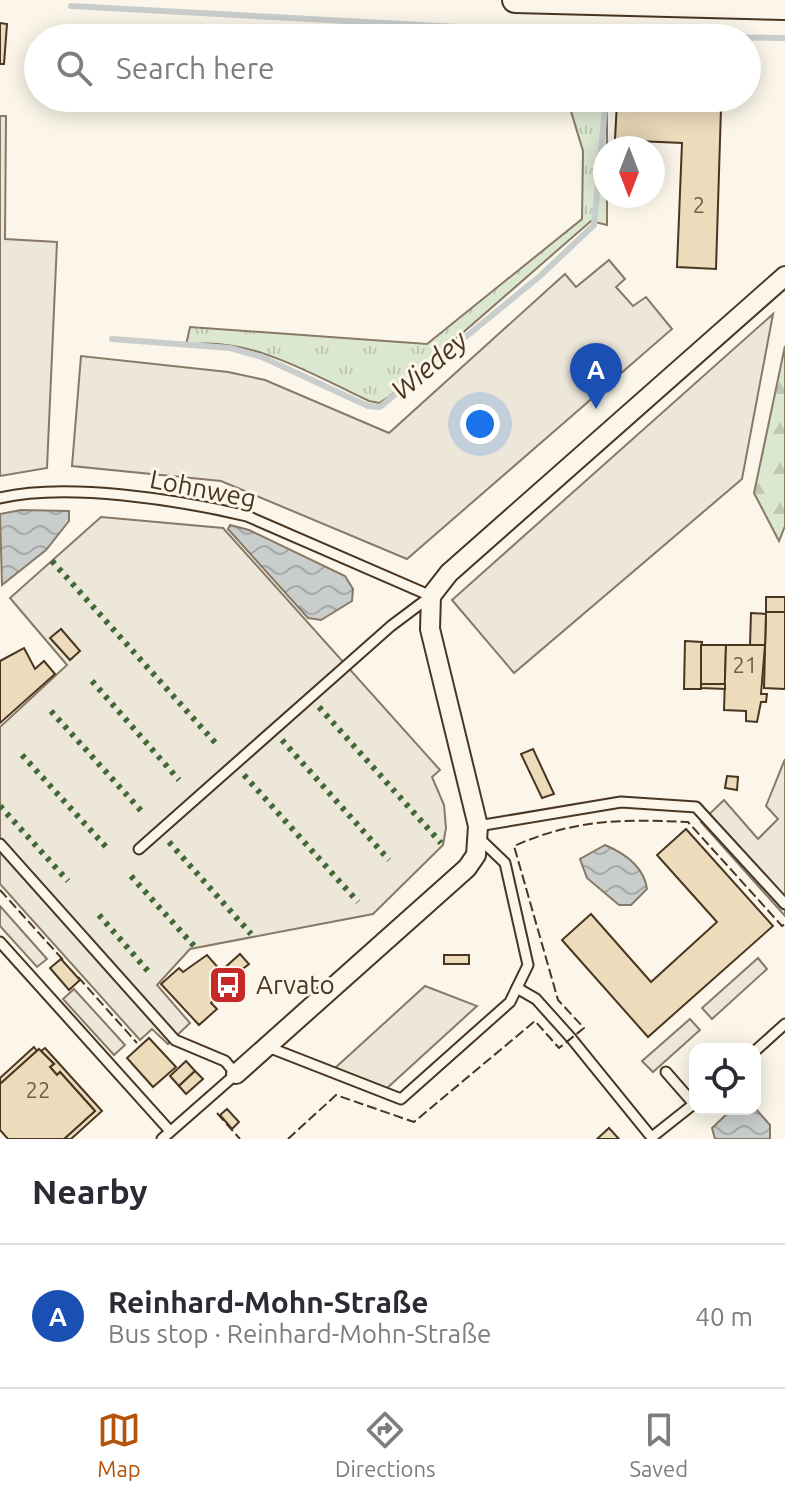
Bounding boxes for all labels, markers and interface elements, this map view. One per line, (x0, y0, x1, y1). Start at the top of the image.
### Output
search box (24, 24, 761, 112)
icon: search (52, 46, 96, 90)
text: Search here (116, 51, 275, 85)
north arrow (593, 136, 665, 208)
house number: 2 (693, 192, 705, 217)
water label: Wiedey (385, 324, 473, 405)
pin: A (570, 343, 622, 409)
your location (460, 404, 500, 444)
street label: Lohnweg (148, 464, 259, 513)
house number: 21 (733, 652, 757, 677)
bus stop icon: Arvato (207, 964, 249, 1006)
place label: Arvato (256, 970, 335, 999)
map controls (689, 1043, 761, 1115)
button: locate (689, 1043, 761, 1115)
house number: 22 (26, 1077, 50, 1102)
text: Nearby (32, 1172, 147, 1210)
text: Reinhard-Mohn-Straße (108, 1285, 429, 1319)
text: A (49, 1302, 67, 1331)
text: 40 m (695, 1302, 753, 1331)
text: Bus stop · Reinhard-Mohn-Straße (108, 1319, 491, 1348)
tab: Map (97, 1408, 141, 1481)
tab: Directions (335, 1408, 436, 1481)
tab: Saved (629, 1408, 688, 1481)

